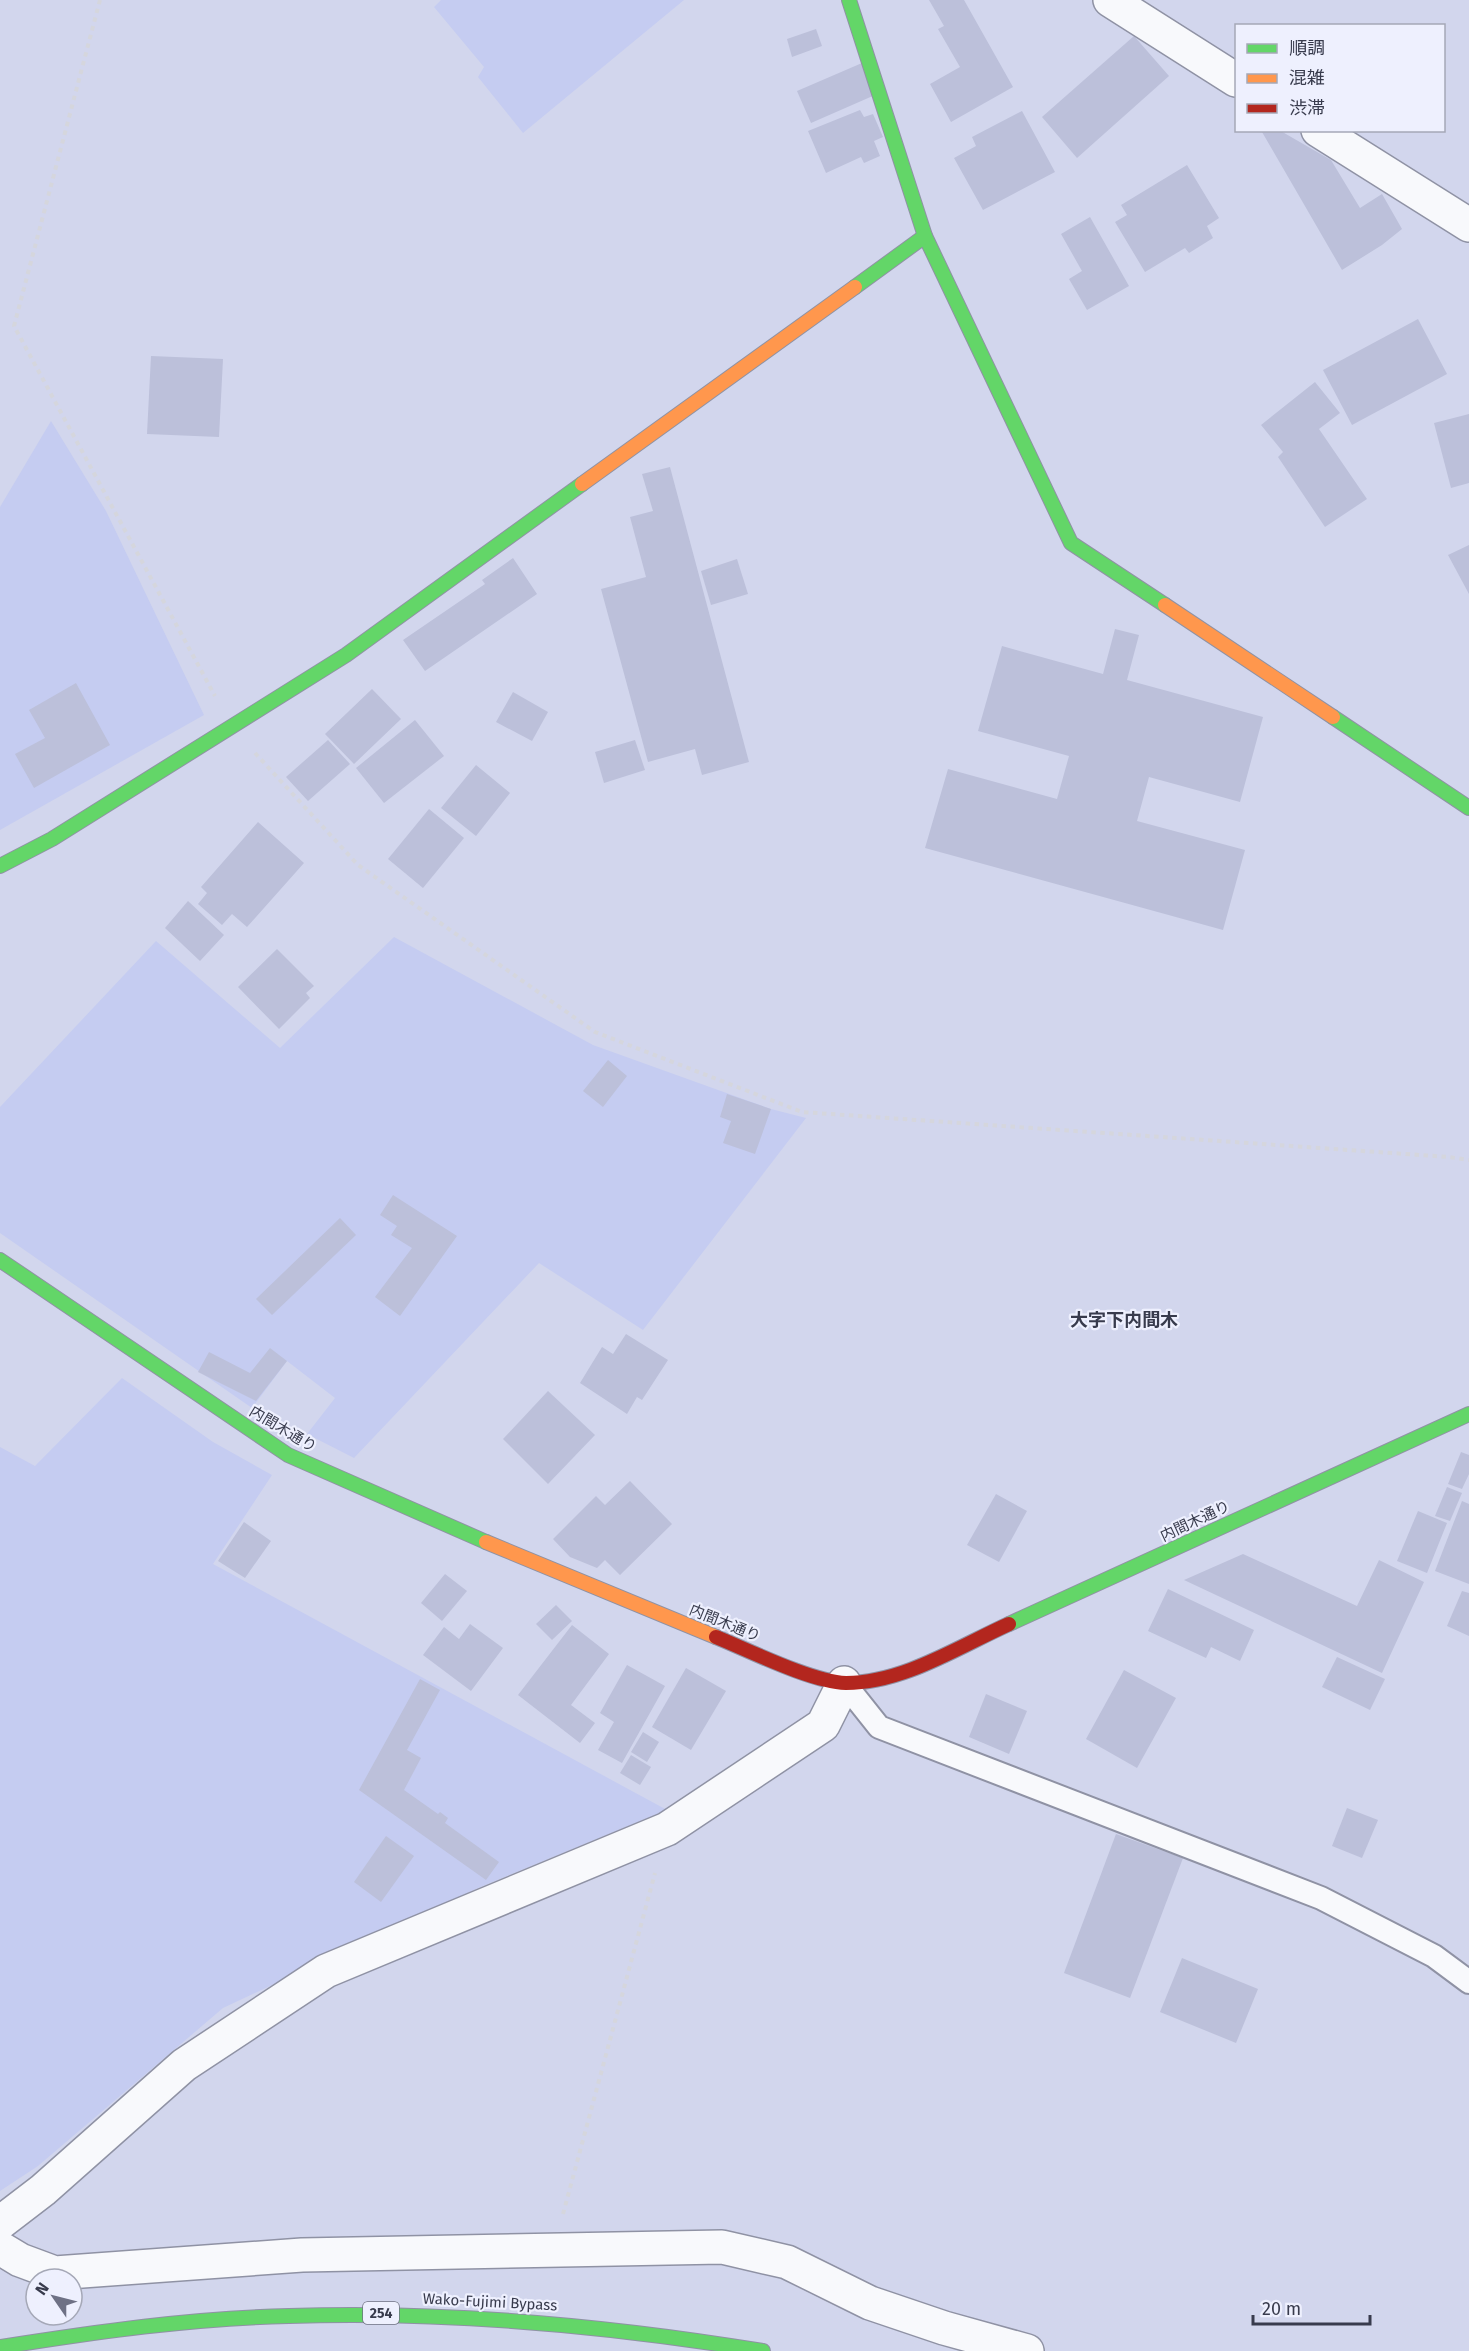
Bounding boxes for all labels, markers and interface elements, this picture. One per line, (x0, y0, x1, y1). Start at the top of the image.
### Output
legend (1235, 24, 1445, 132)
text: 順調 (1289, 37, 1325, 59)
text: 混雑 (1289, 67, 1325, 89)
text: 渋滞 (1289, 97, 1325, 119)
district label: 大字下内間木 (1070, 1309, 1178, 1331)
street label: 内間木通り (246, 1402, 320, 1456)
street label: 内間木通り (1157, 1497, 1233, 1545)
street label: 内間木通り (687, 1601, 763, 1645)
north arrow (24, 2267, 84, 2327)
text: N (31, 2279, 53, 2298)
scale bar (1253, 2288, 1370, 2326)
street label: Wako-Fujimi Bypass (422, 2289, 558, 2315)
text: 20 m (1262, 2298, 1301, 2320)
road number: 254 (363, 2302, 399, 2324)

